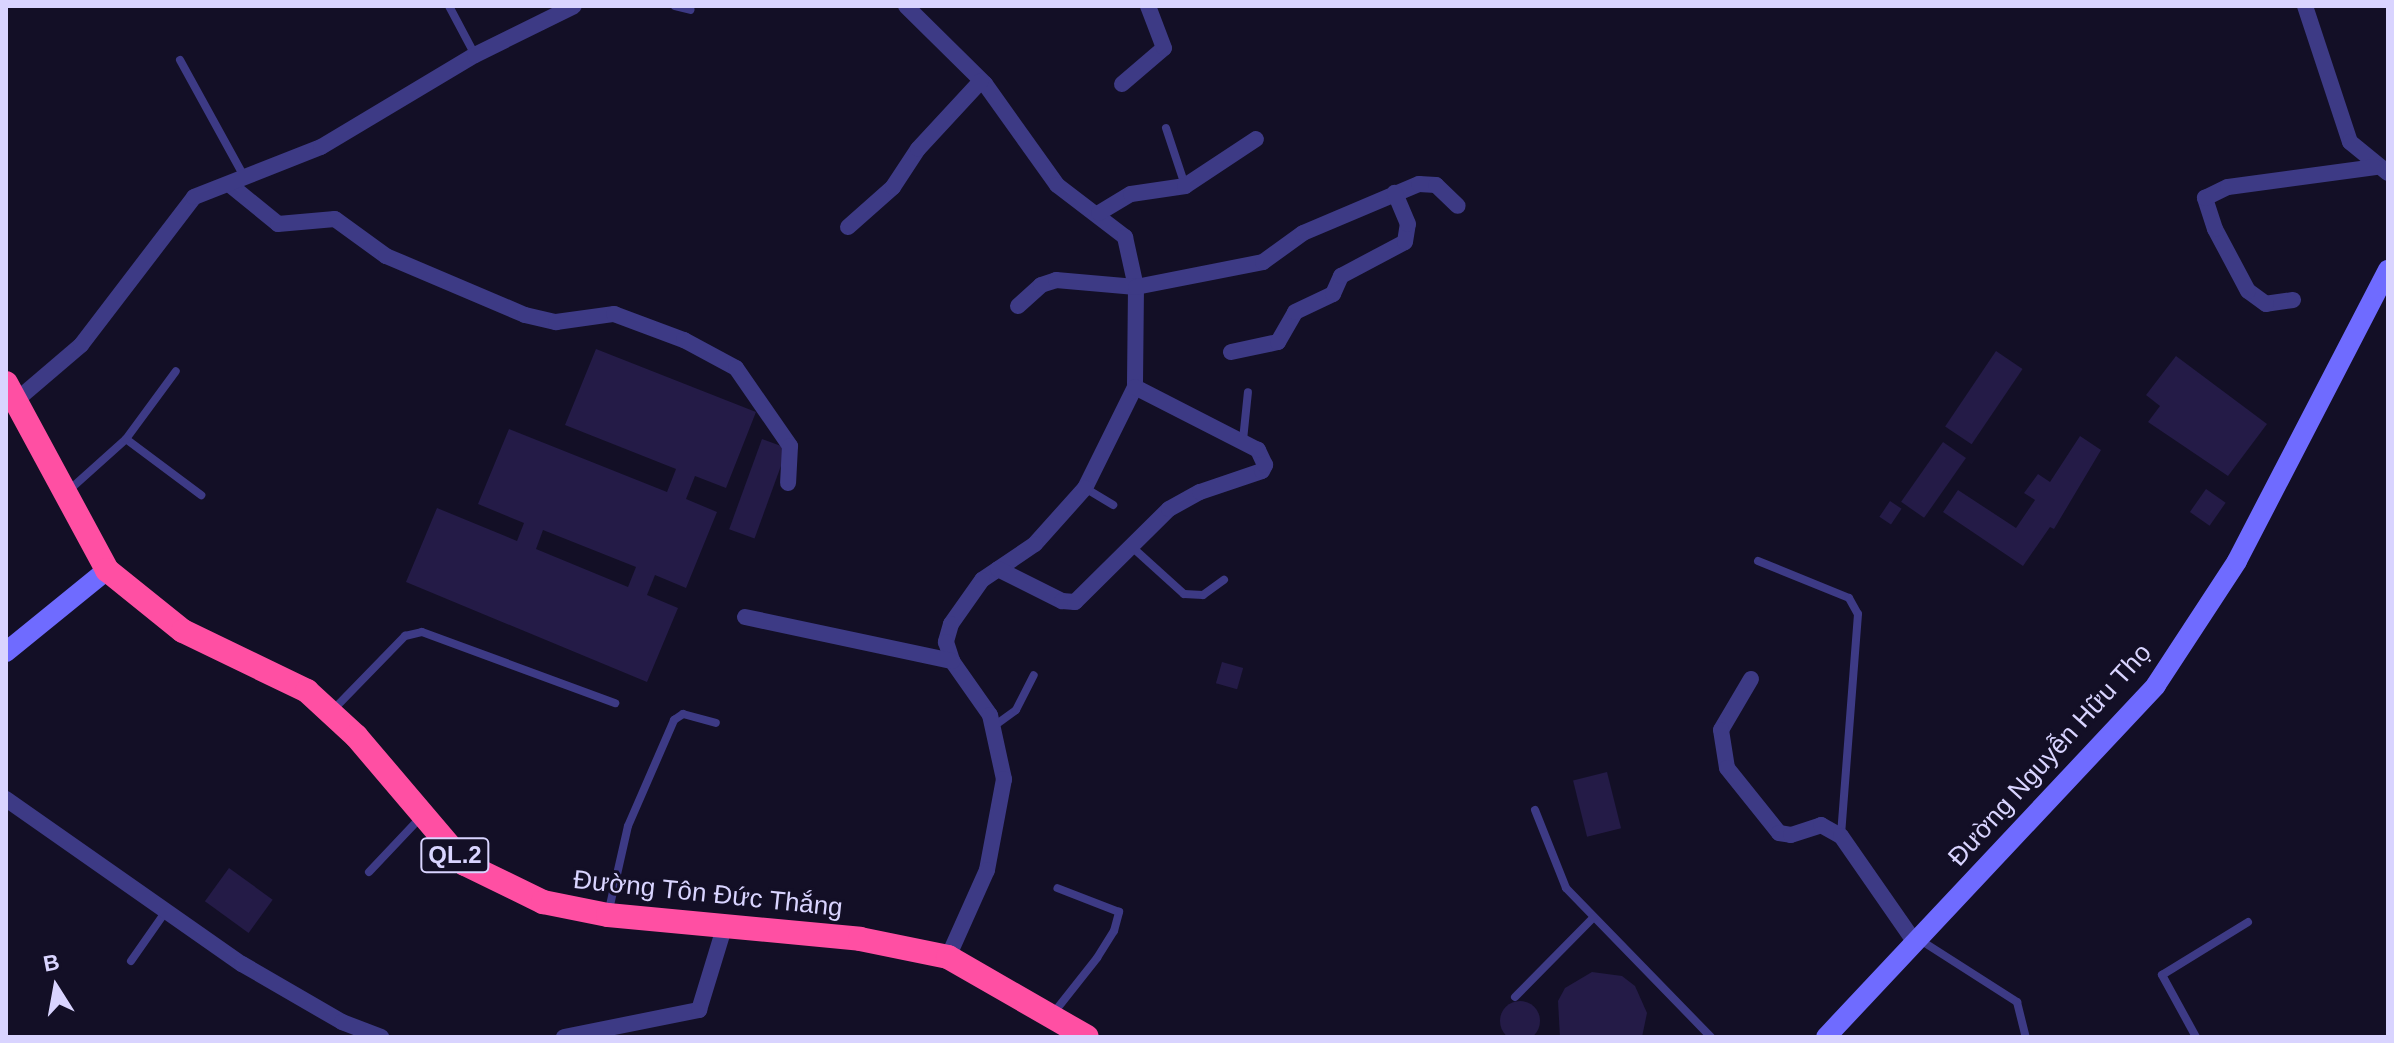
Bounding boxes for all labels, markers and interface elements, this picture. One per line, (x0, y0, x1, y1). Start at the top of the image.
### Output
street label: Đường Nguyễn Hữu Thọ (1942, 637, 2158, 873)
road number: QL.2 (419, 835, 491, 875)
street label: Đường Tôn Đức Thắng (571, 864, 845, 924)
north arrow (16, 947, 96, 1027)
text: B (41, 949, 62, 977)

